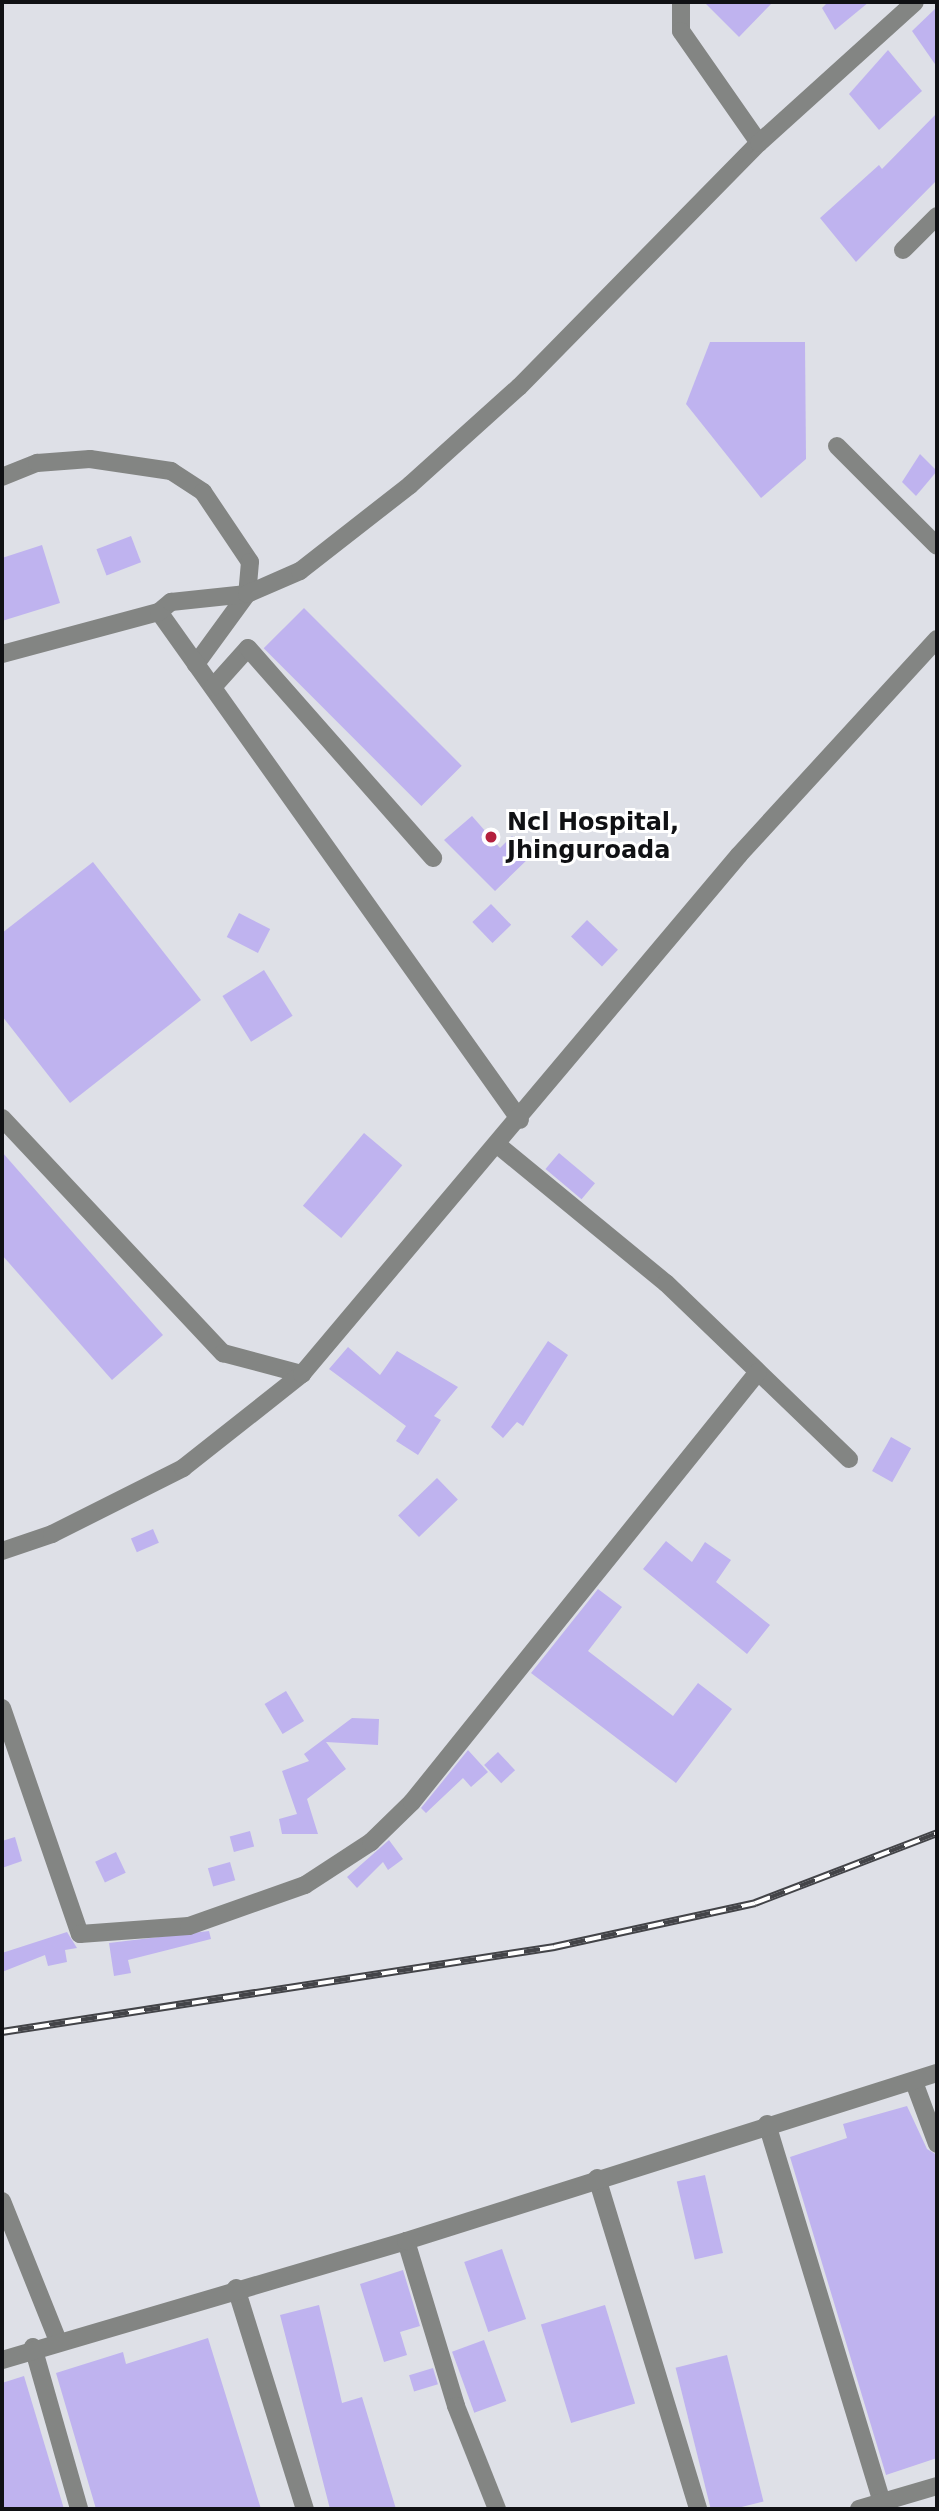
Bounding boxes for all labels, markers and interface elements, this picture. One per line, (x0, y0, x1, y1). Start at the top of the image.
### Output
place label: Ncl Hospital, Jhinguroada (507, 809, 679, 865)
marker: Ncl Hospital, Jhinguroada (481, 827, 501, 847)

